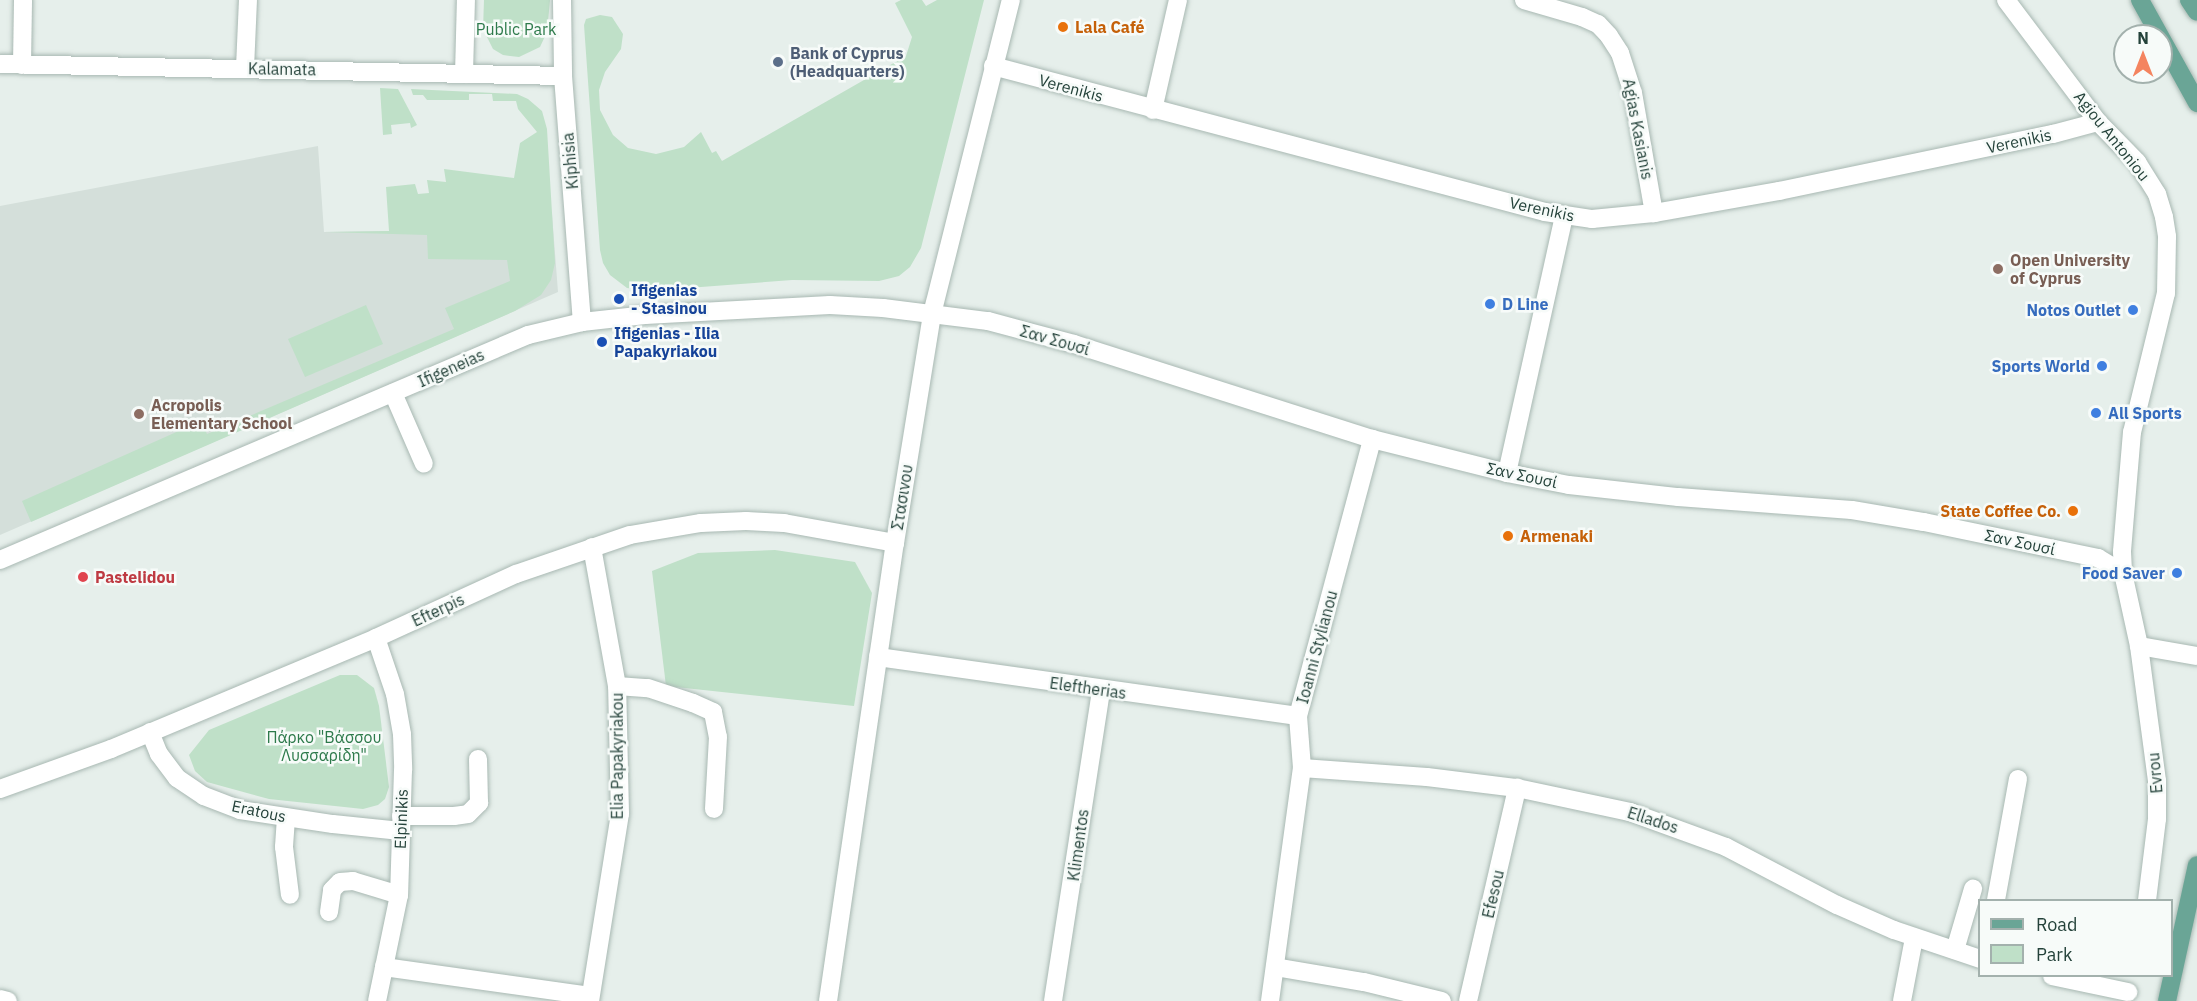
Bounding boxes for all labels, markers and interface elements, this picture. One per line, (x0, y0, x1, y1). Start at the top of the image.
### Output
place label: Lala Café (1075, 17, 1145, 37)
park label: Public Park (476, 19, 556, 39)
marker: Lala Café (1056, 20, 1070, 34)
north arrow (2113, 24, 2173, 84)
text: N (2137, 28, 2149, 48)
place label: Bank of Cyprus (Headquarters) (790, 43, 905, 81)
marker: Bank of Cyprus (Headquarters) (771, 55, 785, 69)
street label: Kalamata (248, 59, 316, 79)
street label: Verenikis (1037, 70, 1105, 106)
street label: Agias Kasianis (1619, 77, 1657, 181)
street label: Agiou Antoniou (2070, 87, 2154, 185)
street label: Verenikis (1985, 125, 2053, 157)
street label: Kiphisia (558, 132, 582, 190)
street label: Verenikis (1508, 193, 1576, 225)
place label: Open University of Cyprus (2010, 250, 2130, 288)
marker: Open University of Cyprus (1991, 262, 2005, 276)
place label: Ifigenias - Stasinou (631, 280, 707, 318)
marker: Ifigenias - Stasinou (612, 292, 626, 306)
place label: D Line (1502, 294, 1549, 314)
marker: D Line (1483, 297, 1497, 311)
place label: Notos Outlet (2027, 300, 2121, 320)
marker: Notos Outlet (2126, 303, 2140, 317)
street label: Σαν Σουσί (1018, 321, 1092, 359)
place label: Ifigenias - Ilia Papakyriakou (614, 323, 720, 361)
marker: Ifigenias - Ilia Papakyriakou (595, 335, 609, 349)
street label: Ifigeneias (415, 345, 487, 391)
place label: Sports World (1992, 356, 2090, 376)
marker: Sports World (2095, 359, 2109, 373)
place label: Acropolis Elementary School (151, 395, 292, 433)
place label: All Sports (2108, 403, 2182, 423)
marker: All Sports (2089, 406, 2103, 420)
marker: Acropolis Elementary School (132, 407, 146, 421)
street label: Σαν Σουσί (1485, 458, 1559, 492)
street label: Στασινου (887, 463, 917, 531)
place label: State Coffee Co. (1940, 501, 2061, 521)
marker: State Coffee Co. (2066, 504, 2080, 518)
street label: Σαν Σουσί (1983, 525, 2057, 559)
place label: Armenaki (1520, 526, 1593, 546)
marker: Armenaki (1501, 529, 1515, 543)
place label: Food Saver (2082, 563, 2165, 583)
marker: Food Saver (2170, 566, 2184, 580)
place label: Pastelidou (95, 567, 175, 587)
marker: Pastelidou (76, 570, 90, 584)
street label: Ioanni Stylianou (1293, 588, 1341, 706)
street label: Efterpis (409, 590, 467, 630)
street label: Eleftherias (1048, 673, 1128, 703)
street label: Elia Papakyriakou (607, 693, 627, 819)
park label: Πάρκο "Βάσσου Λυσσαρίδη" (266, 727, 382, 765)
street label: Evrou (2144, 752, 2166, 794)
street label: Elpinikis (390, 789, 412, 849)
street label: Eratous (230, 796, 288, 826)
street label: Ellados (1625, 803, 1681, 837)
street label: Klimentos (1063, 808, 1093, 882)
street label: Efesou (1478, 868, 1508, 920)
legend (1978, 899, 2173, 977)
text: Road (2036, 913, 2077, 936)
text: Park (2036, 943, 2072, 966)

